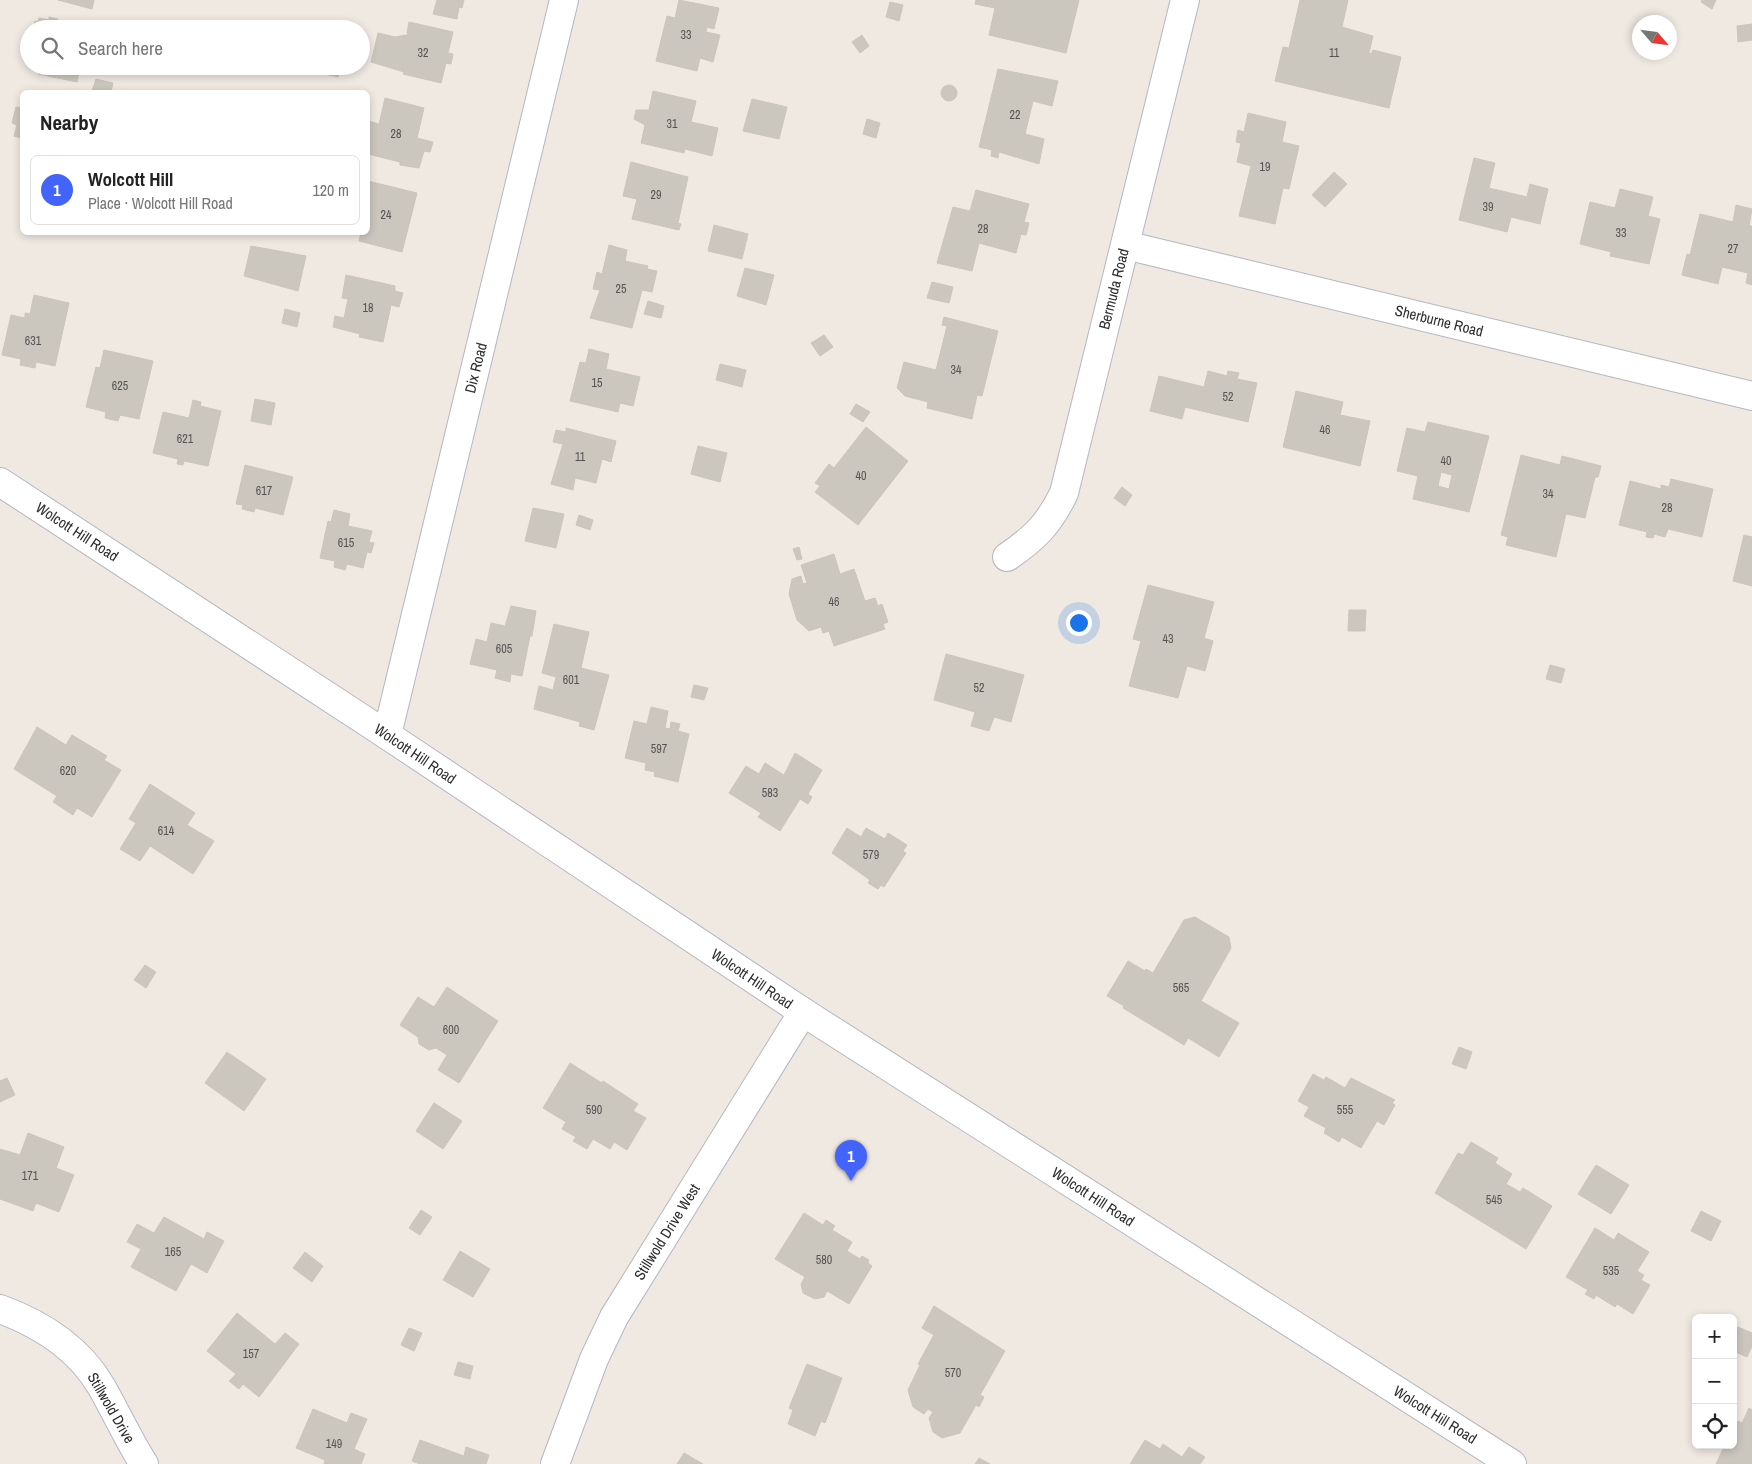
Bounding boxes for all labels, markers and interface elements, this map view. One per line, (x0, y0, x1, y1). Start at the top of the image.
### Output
north arrow (1632, 15, 1677, 60)
search box (20, 20, 370, 75)
house number: 33 (681, 27, 691, 43)
icon: search (38, 34, 66, 62)
text: Search here (78, 35, 163, 61)
house number: 32 (418, 45, 428, 61)
house number: 11 (1329, 45, 1340, 61)
house number: 22 (1010, 107, 1020, 123)
text: Nearby (40, 108, 98, 137)
house number: 31 (667, 116, 678, 132)
house number: 28 (391, 126, 401, 142)
house number: 19 (1260, 159, 1270, 175)
text: Wolcott Hill (88, 166, 173, 192)
text: 1 (53, 179, 61, 201)
text: 120 m (313, 179, 349, 201)
house number: 29 (651, 187, 661, 203)
text: Place · Wolcott Hill Road (88, 192, 233, 214)
house number: 39 (1483, 199, 1493, 215)
house number: 24 (381, 207, 392, 223)
house number: 28 (978, 221, 988, 237)
house number: 33 (1616, 225, 1626, 241)
house number: 27 (1728, 241, 1739, 257)
street label: Bermuda Road (1093, 246, 1134, 332)
house number: 25 (616, 281, 627, 297)
street label: Sherburne Road (1393, 299, 1485, 342)
house number: 18 (363, 300, 373, 316)
house number: 631 (25, 333, 42, 349)
street label: Dix Road (459, 340, 492, 395)
house number: 34 (951, 362, 962, 378)
house number: 15 (592, 375, 603, 391)
house number: 625 (112, 378, 129, 394)
house number: 52 (1223, 389, 1233, 405)
house number: 46 (1320, 422, 1330, 438)
house number: 621 (177, 431, 194, 447)
house number: 11 (575, 449, 586, 465)
house number: 40 (1441, 453, 1451, 469)
house number: 40 (856, 468, 866, 484)
house number: 617 (256, 483, 273, 499)
house number: 34 (1543, 486, 1554, 502)
street label: Wolcott Hill Road (32, 497, 123, 566)
house number: 28 (1662, 500, 1672, 516)
house number: 615 (338, 535, 355, 551)
house number: 46 (829, 594, 839, 610)
your location (1066, 610, 1092, 636)
house number: 43 (1163, 631, 1173, 647)
house number: 605 (496, 641, 513, 657)
house number: 601 (563, 672, 580, 688)
house number: 52 (974, 680, 984, 696)
street label: Wolcott Hill Road (370, 718, 460, 789)
house number: 597 (651, 741, 668, 757)
house number: 620 (60, 763, 76, 779)
house number: 583 (762, 785, 778, 801)
house number: 614 (158, 823, 175, 839)
house number: 579 (863, 847, 879, 863)
street label: Wolcott Hill Road (707, 943, 797, 1014)
house number: 565 (1173, 980, 1190, 996)
house number: 600 (443, 1022, 459, 1038)
house number: 590 (586, 1102, 602, 1118)
house number: 555 (1337, 1102, 1354, 1118)
pin: 1 (835, 1140, 867, 1181)
street label: Wolcott Hill Road (1048, 1162, 1139, 1231)
house number: 171 (22, 1168, 39, 1184)
street label: Stillwold Drive West (629, 1179, 705, 1284)
house number: 545 (1486, 1192, 1503, 1208)
house number: 165 (165, 1244, 182, 1260)
house number: 580 (816, 1252, 832, 1268)
house number: 535 (1603, 1263, 1620, 1279)
map controls (1692, 1314, 1737, 1449)
button: + (1692, 1314, 1737, 1359)
house number: 157 (243, 1346, 260, 1362)
button: − (1692, 1359, 1737, 1404)
house number: 570 (945, 1365, 961, 1381)
street label: Stillwold Drive (83, 1368, 140, 1447)
street label: Wolcott Hill Road (1389, 1381, 1481, 1449)
button: locate (1692, 1404, 1737, 1449)
house number: 149 (326, 1436, 342, 1452)

